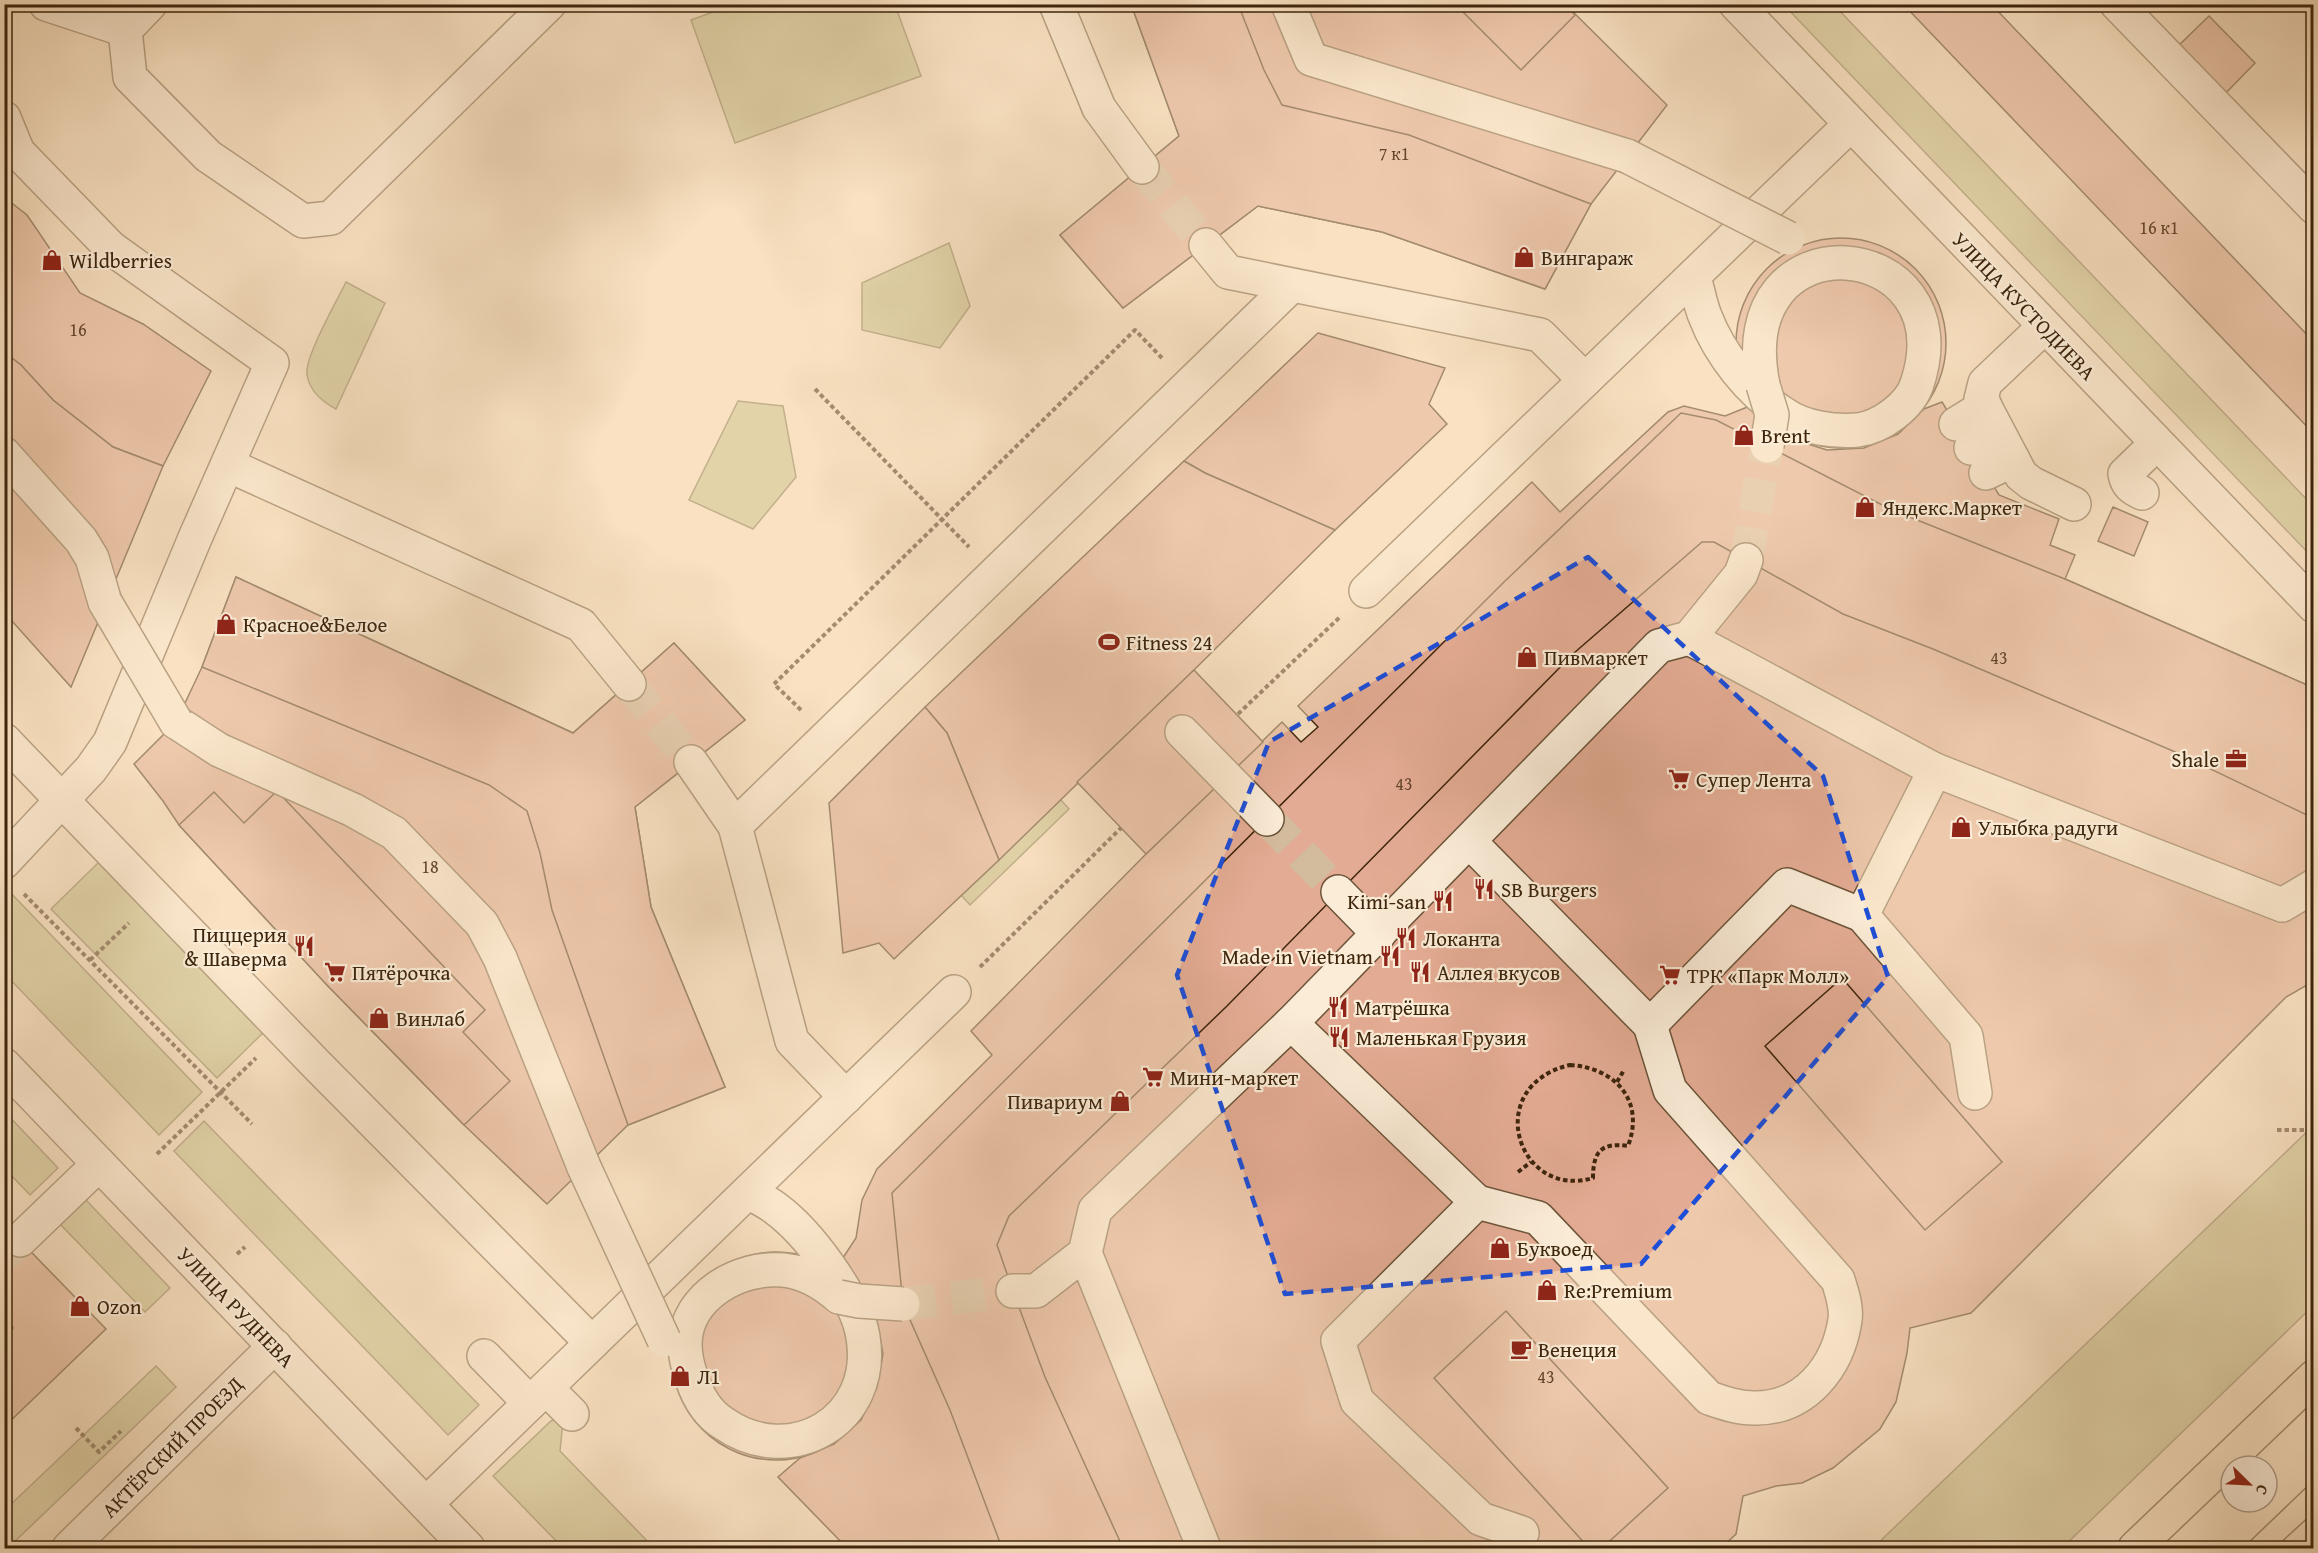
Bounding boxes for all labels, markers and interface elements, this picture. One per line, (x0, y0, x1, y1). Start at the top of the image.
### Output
house number: 7 к1 (1379, 140, 1409, 167)
house number: 16 к1 (2139, 214, 2179, 241)
street label: УЛИЦА КУСТОДИЕВА (1945, 225, 2103, 387)
place label: Вингараж (1541, 242, 1634, 273)
place label: Wildberries (69, 245, 172, 276)
shop icon: Вингараж (1512, 245, 1536, 269)
shop icon: Wildberries (40, 248, 64, 272)
house number: 16 (69, 316, 87, 343)
place label: Brent (1761, 420, 1811, 451)
shop icon: Brent (1732, 423, 1756, 447)
place label: Яндекс.Маркет (1881, 492, 2022, 523)
shop icon: Яндекс.Маркет (1853, 495, 1877, 519)
place label: Красное&Белое (243, 609, 388, 640)
shop icon: Красное&Белое (214, 612, 238, 636)
place label: Fitness 24 (1126, 627, 1213, 658)
sports icon: Fitness 24 (1097, 630, 1121, 654)
place label: Пивмаркет (1544, 642, 1648, 673)
house number: 43 (1990, 644, 2008, 671)
shop icon: Пивмаркет (1515, 645, 1539, 669)
place label: Shale (2171, 744, 2219, 775)
office icon: Shale (2224, 747, 2248, 771)
place label: Супер Лента (1696, 764, 1811, 795)
supermarket icon: Супер Лента (1667, 767, 1691, 791)
house number: 43 (1395, 770, 1413, 797)
place label: Улыбка радуги (1978, 812, 2118, 843)
shop icon: Улыбка радуги (1949, 815, 1973, 839)
house number: 18 (421, 853, 439, 880)
place label: SB Burgers (1501, 874, 1597, 905)
restaurant icon: SB Burgers (1472, 877, 1496, 901)
place label: Kimi-san (1347, 886, 1426, 917)
restaurant icon: Kimi-san (1431, 889, 1455, 913)
place label: Пиццерия & Шаверма (184, 919, 287, 974)
place label: Локанта (1423, 923, 1500, 954)
restaurant icon: Локанта (1394, 926, 1418, 950)
restaurant icon: Пиццерия & Шаверма (292, 934, 316, 958)
place label: Made in Vietnam (1222, 941, 1373, 972)
restaurant icon: Made in Vietnam (1378, 944, 1402, 968)
place label: Пятёрочка (352, 957, 450, 988)
place label: Аллея вкусов (1437, 957, 1560, 988)
supermarket icon: Пятёрочка (323, 960, 347, 984)
restaurant icon: Аллея вкусов (1408, 960, 1432, 984)
place label: ТРК «Парк Молл» (1687, 960, 1849, 991)
supermarket icon: ТРК «Парк Молл» (1658, 963, 1682, 987)
place label: Матрёшка (1355, 992, 1450, 1023)
restaurant icon: Матрёшка (1326, 995, 1350, 1019)
place label: Винлаб (396, 1003, 465, 1034)
shop icon: Винлаб (367, 1006, 391, 1030)
place label: Маленькая Грузия (1356, 1022, 1527, 1053)
restaurant icon: Маленькая Грузия (1327, 1025, 1351, 1049)
place label: Мини-маркет (1170, 1062, 1298, 1093)
supermarket icon: Мини-маркет (1141, 1065, 1165, 1089)
place label: Пивариум (1007, 1086, 1103, 1117)
shop icon: Пивариум (1108, 1089, 1132, 1113)
place label: Буквоед (1517, 1233, 1593, 1264)
shop icon: Буквоед (1488, 1236, 1512, 1260)
street label: УЛИЦА РУДНЕВА (170, 1239, 302, 1375)
place label: Re:Premium (1564, 1275, 1672, 1306)
shop icon: Re:Premium (1535, 1278, 1559, 1302)
place label: Ozon (97, 1291, 142, 1322)
shop icon: Ozon (68, 1294, 92, 1318)
place label: Венеция (1538, 1334, 1617, 1365)
cafe icon: Венеция (1509, 1337, 1533, 1361)
place label: Л1 (697, 1361, 720, 1392)
house number: 43 (1537, 1363, 1555, 1390)
shop icon: Л1 (668, 1364, 692, 1388)
street label: АКТЁРСКИЙ ПРОЕЗД (94, 1369, 250, 1525)
north arrow (2219, 1454, 2279, 1514)
text: С (2250, 1481, 2276, 1499)

